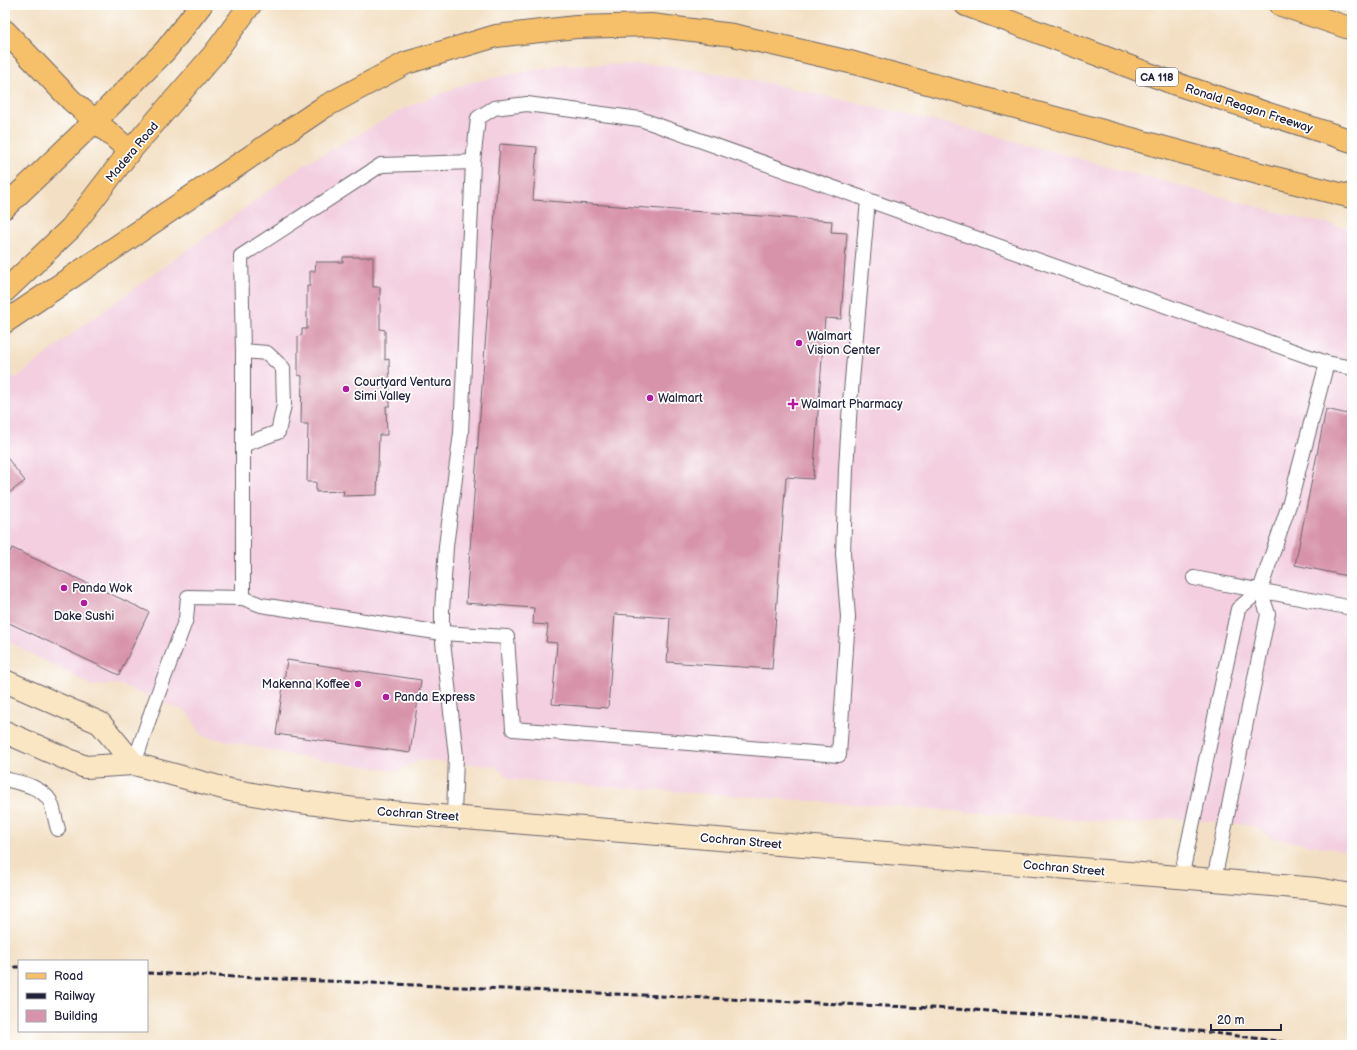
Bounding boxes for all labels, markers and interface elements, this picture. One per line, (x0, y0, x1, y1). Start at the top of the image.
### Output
road number: CA 118 (1136, 68, 1178, 86)
street label: Ronald Reagan Freeway (1183, 81, 1315, 136)
street label: Madera Road (103, 119, 162, 186)
place label: Walmart Vision Center (807, 329, 881, 358)
marker: Walmart Vision Center (794, 338, 804, 348)
place label: Courtyard Ventura Simi Valley (354, 375, 452, 404)
marker: Courtyard Ventura Simi Valley (341, 384, 351, 394)
place label: Walmart (658, 391, 703, 406)
marker: Walmart (645, 393, 655, 403)
place label: Walmart Pharmacy (801, 397, 903, 412)
marker: Walmart Pharmacy (788, 399, 798, 409)
place label: Panda Wok (72, 581, 132, 596)
marker: Panda Wok (59, 583, 69, 593)
marker: Dake Sushi (79, 598, 89, 608)
place label: Dake Sushi (54, 609, 114, 624)
place label: Makenna Koffee (262, 677, 350, 692)
marker: Makenna Koffee (353, 679, 363, 689)
place label: Panda Express (394, 690, 475, 705)
marker: Panda Express (381, 692, 391, 702)
street label: Cochran Street (377, 804, 460, 825)
street label: Cochran Street (699, 830, 783, 853)
street label: Cochran Street (1022, 857, 1106, 880)
legend (18, 960, 148, 1032)
text: Road (54, 969, 83, 984)
text: Railway (54, 989, 96, 1004)
scale bar (1211, 1006, 1281, 1032)
text: Building (54, 1009, 98, 1024)
text: 20 m (1217, 1013, 1244, 1028)

